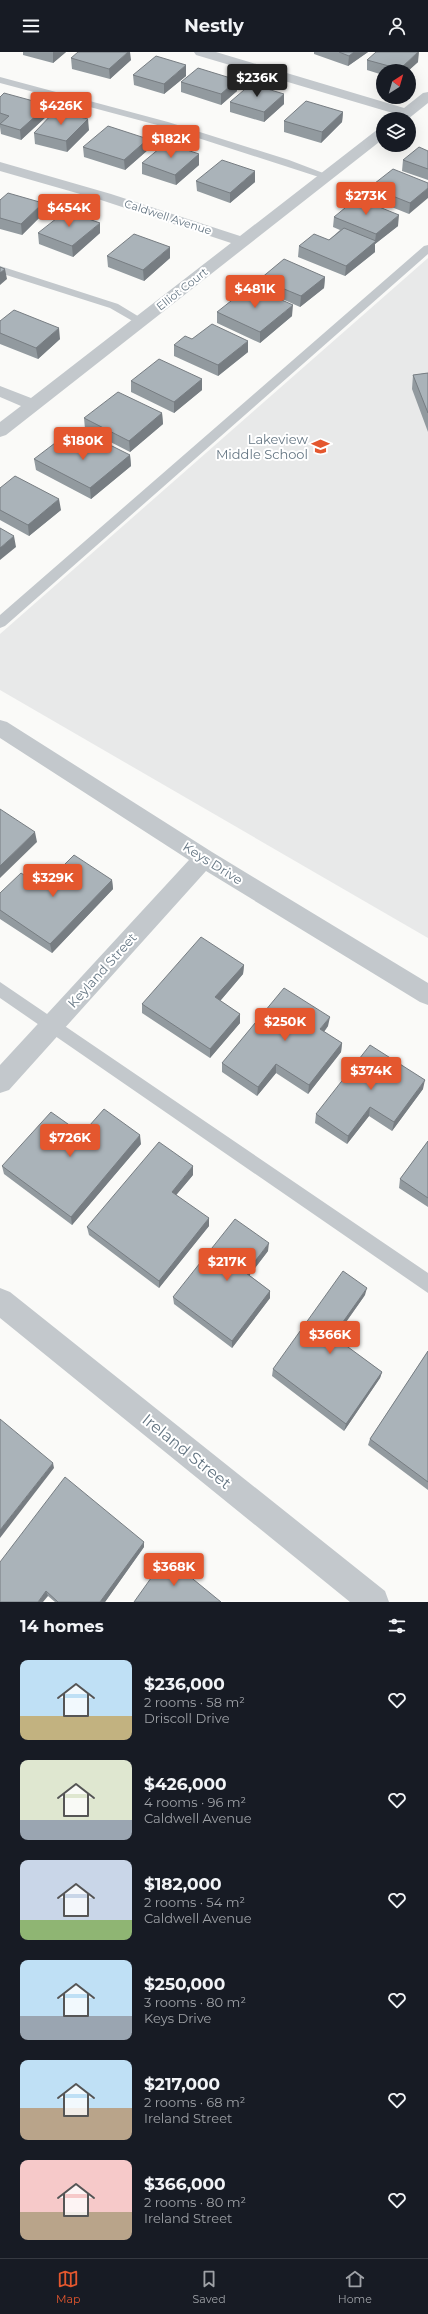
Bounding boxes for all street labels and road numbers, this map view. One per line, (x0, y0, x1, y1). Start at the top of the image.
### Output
street label: Caldwell Avenue (123, 196, 214, 238)
street label: Elliot Court (154, 264, 211, 313)
street label: Keys Drive (180, 838, 246, 888)
street label: Keyland Street (64, 929, 140, 1011)
street label: Ireland Street (138, 1410, 235, 1493)

